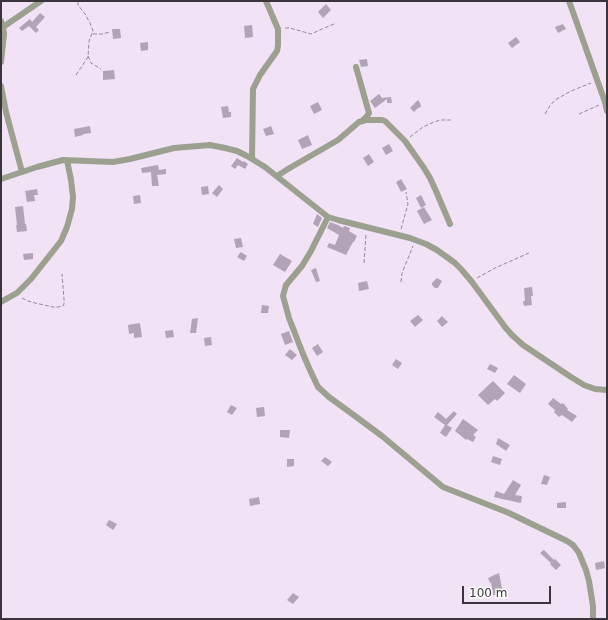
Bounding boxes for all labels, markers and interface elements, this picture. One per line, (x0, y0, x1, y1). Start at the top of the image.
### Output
scale bar (464, 578, 553, 604)
text: 100 m (469, 586, 507, 600)

